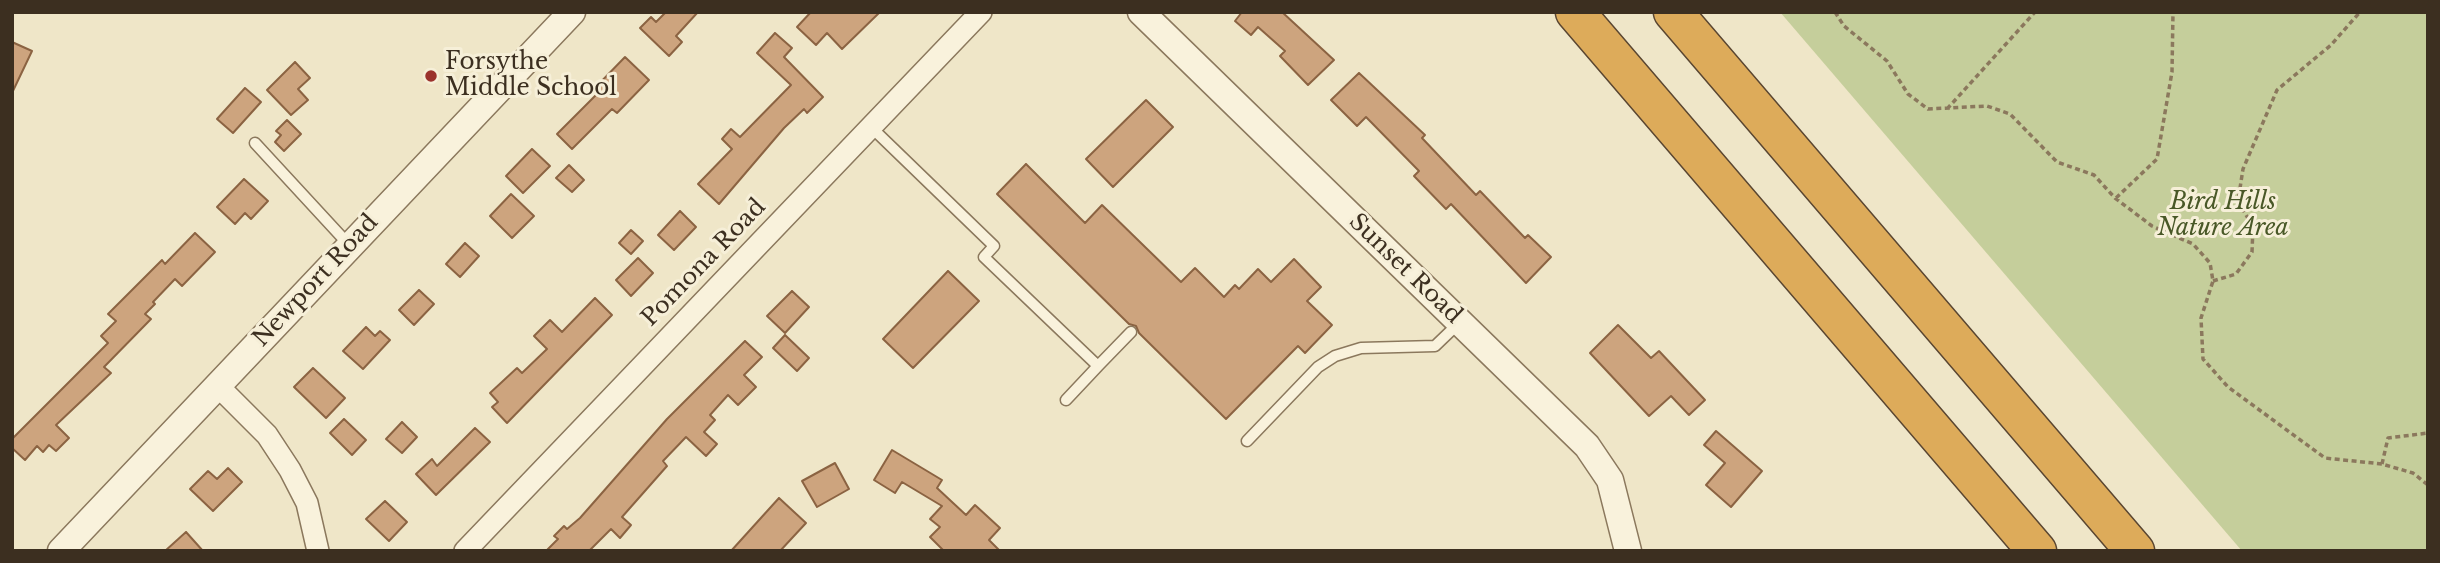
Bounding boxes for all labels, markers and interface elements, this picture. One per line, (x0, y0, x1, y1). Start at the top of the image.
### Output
place label: Forsythe Middle School (445, 49, 617, 103)
marker: Forsythe Middle School (423, 68, 439, 84)
park label: Bird Hills Nature Area (2157, 189, 2289, 243)
street label: Pomona Road (636, 194, 772, 332)
street label: Sunset Road (1343, 208, 1467, 330)
street label: Newport Road (248, 209, 384, 353)

